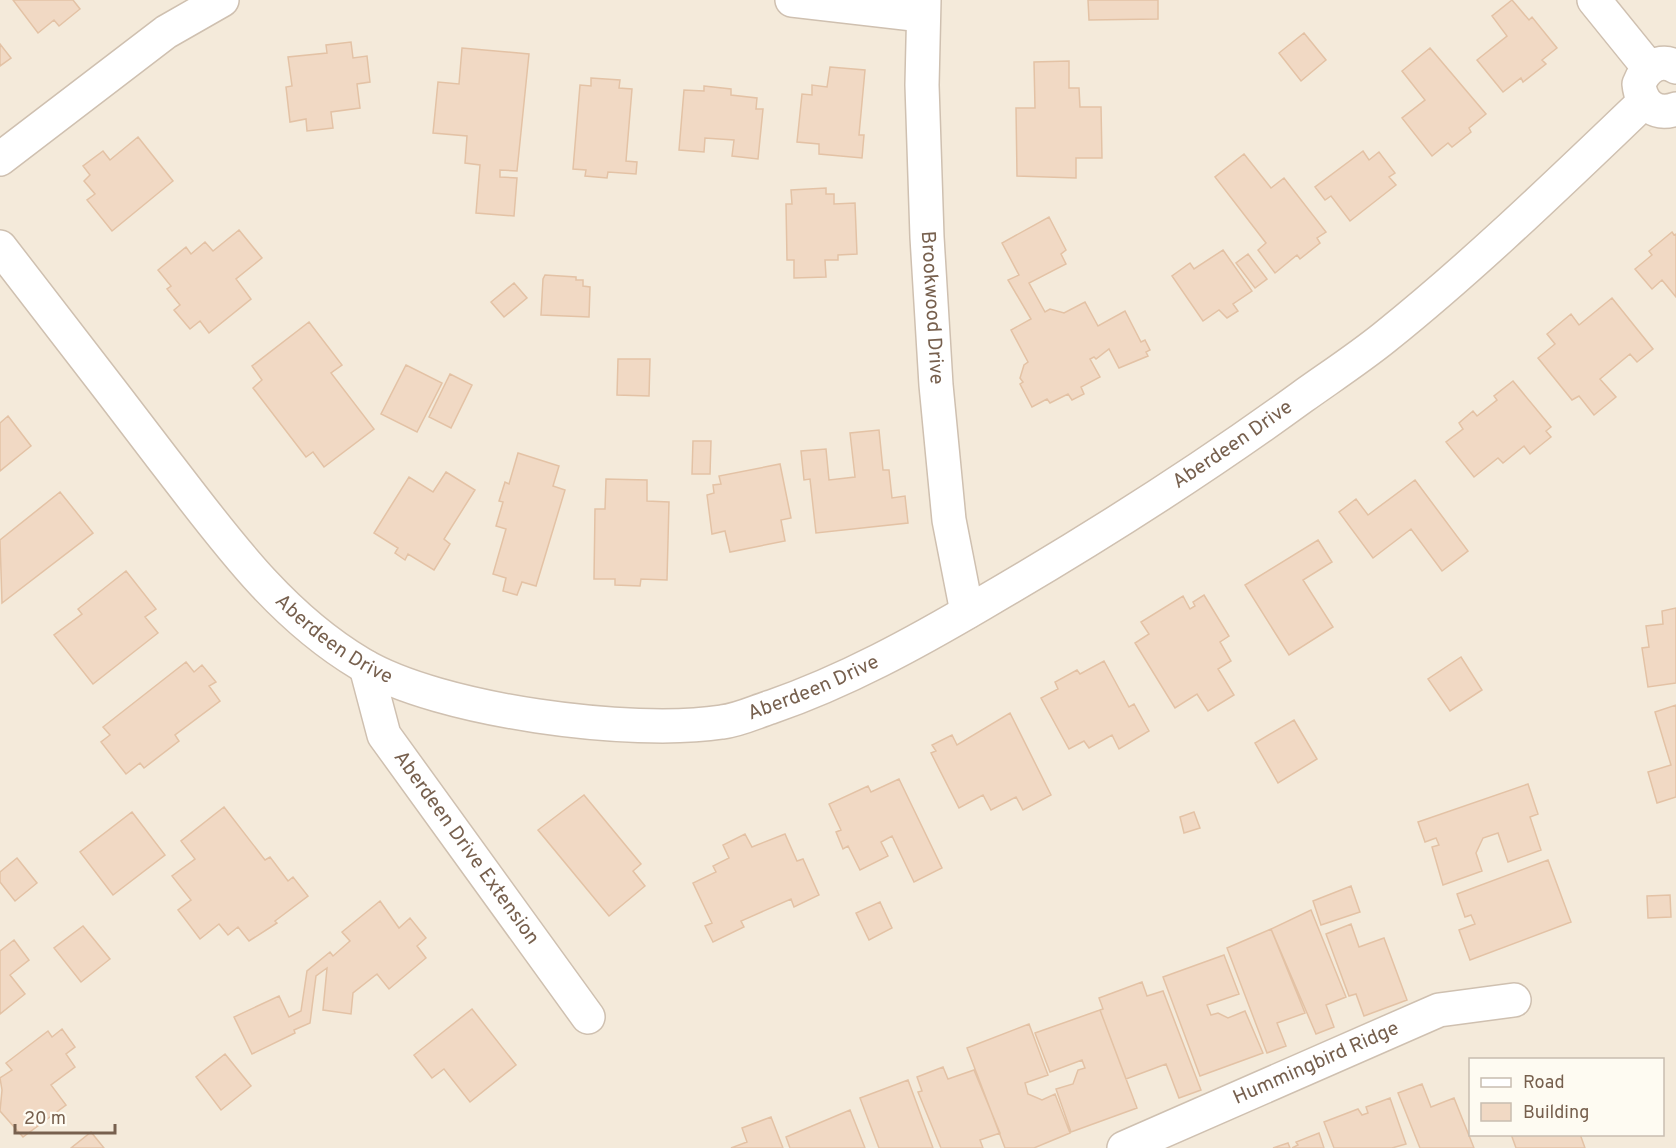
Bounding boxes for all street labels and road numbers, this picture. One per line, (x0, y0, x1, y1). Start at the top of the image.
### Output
street label: Brookwood Drive (914, 230, 949, 385)
street label: Aberdeen Drive (1168, 395, 1298, 496)
street label: Aberdeen Drive (269, 589, 396, 691)
street label: Aberdeen Drive (744, 650, 884, 727)
street label: Aberdeen Drive Extension (387, 746, 545, 950)
street label: Hummingbird Ridge (1229, 1016, 1403, 1111)

